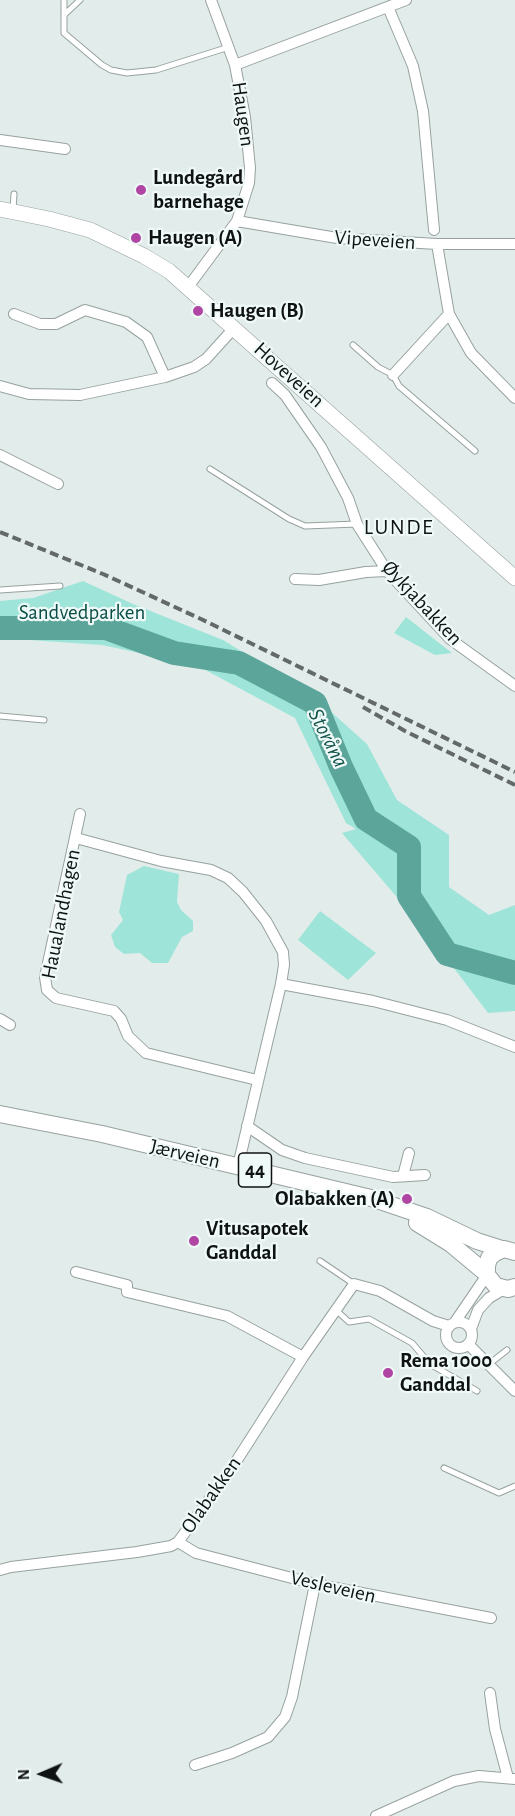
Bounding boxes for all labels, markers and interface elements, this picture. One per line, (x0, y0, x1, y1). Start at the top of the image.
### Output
street label: Haugen (226, 80, 260, 148)
place label: Lundegård barnehage (153, 165, 244, 215)
marker: Lundegård barnehage (134, 183, 148, 197)
place label: Haugen (A) (148, 225, 243, 251)
street label: Vipeveien (334, 225, 416, 255)
marker: Haugen (A) (129, 231, 143, 245)
place label: Haugen (B) (210, 298, 305, 324)
marker: Haugen (B) (191, 304, 205, 318)
street label: Hoveveien (249, 337, 329, 413)
district label: LUNDE (364, 514, 434, 540)
street label: Øykjabakken (376, 555, 468, 651)
park label: Sandvedparken (19, 600, 145, 626)
water label: Storåna (302, 704, 354, 772)
street label: Haualandhagen (36, 847, 86, 981)
street label: Jærveien (147, 1134, 223, 1174)
road number: 44 (238, 1153, 272, 1187)
place label: Olabakken (A) (275, 1186, 395, 1212)
marker: Olabakken (A) (400, 1192, 414, 1206)
place label: Vitusapotek Ganddal (206, 1216, 308, 1266)
marker: Vitusapotek Ganddal (187, 1234, 201, 1248)
place label: Rema 1000 Ganddal (400, 1348, 492, 1398)
marker: Rema 1000 Ganddal (381, 1366, 395, 1380)
street label: Olabakken (175, 1452, 247, 1538)
street label: Vesleveien (288, 1565, 378, 1609)
north arrow (12, 1744, 72, 1804)
text: N (16, 1769, 32, 1780)

